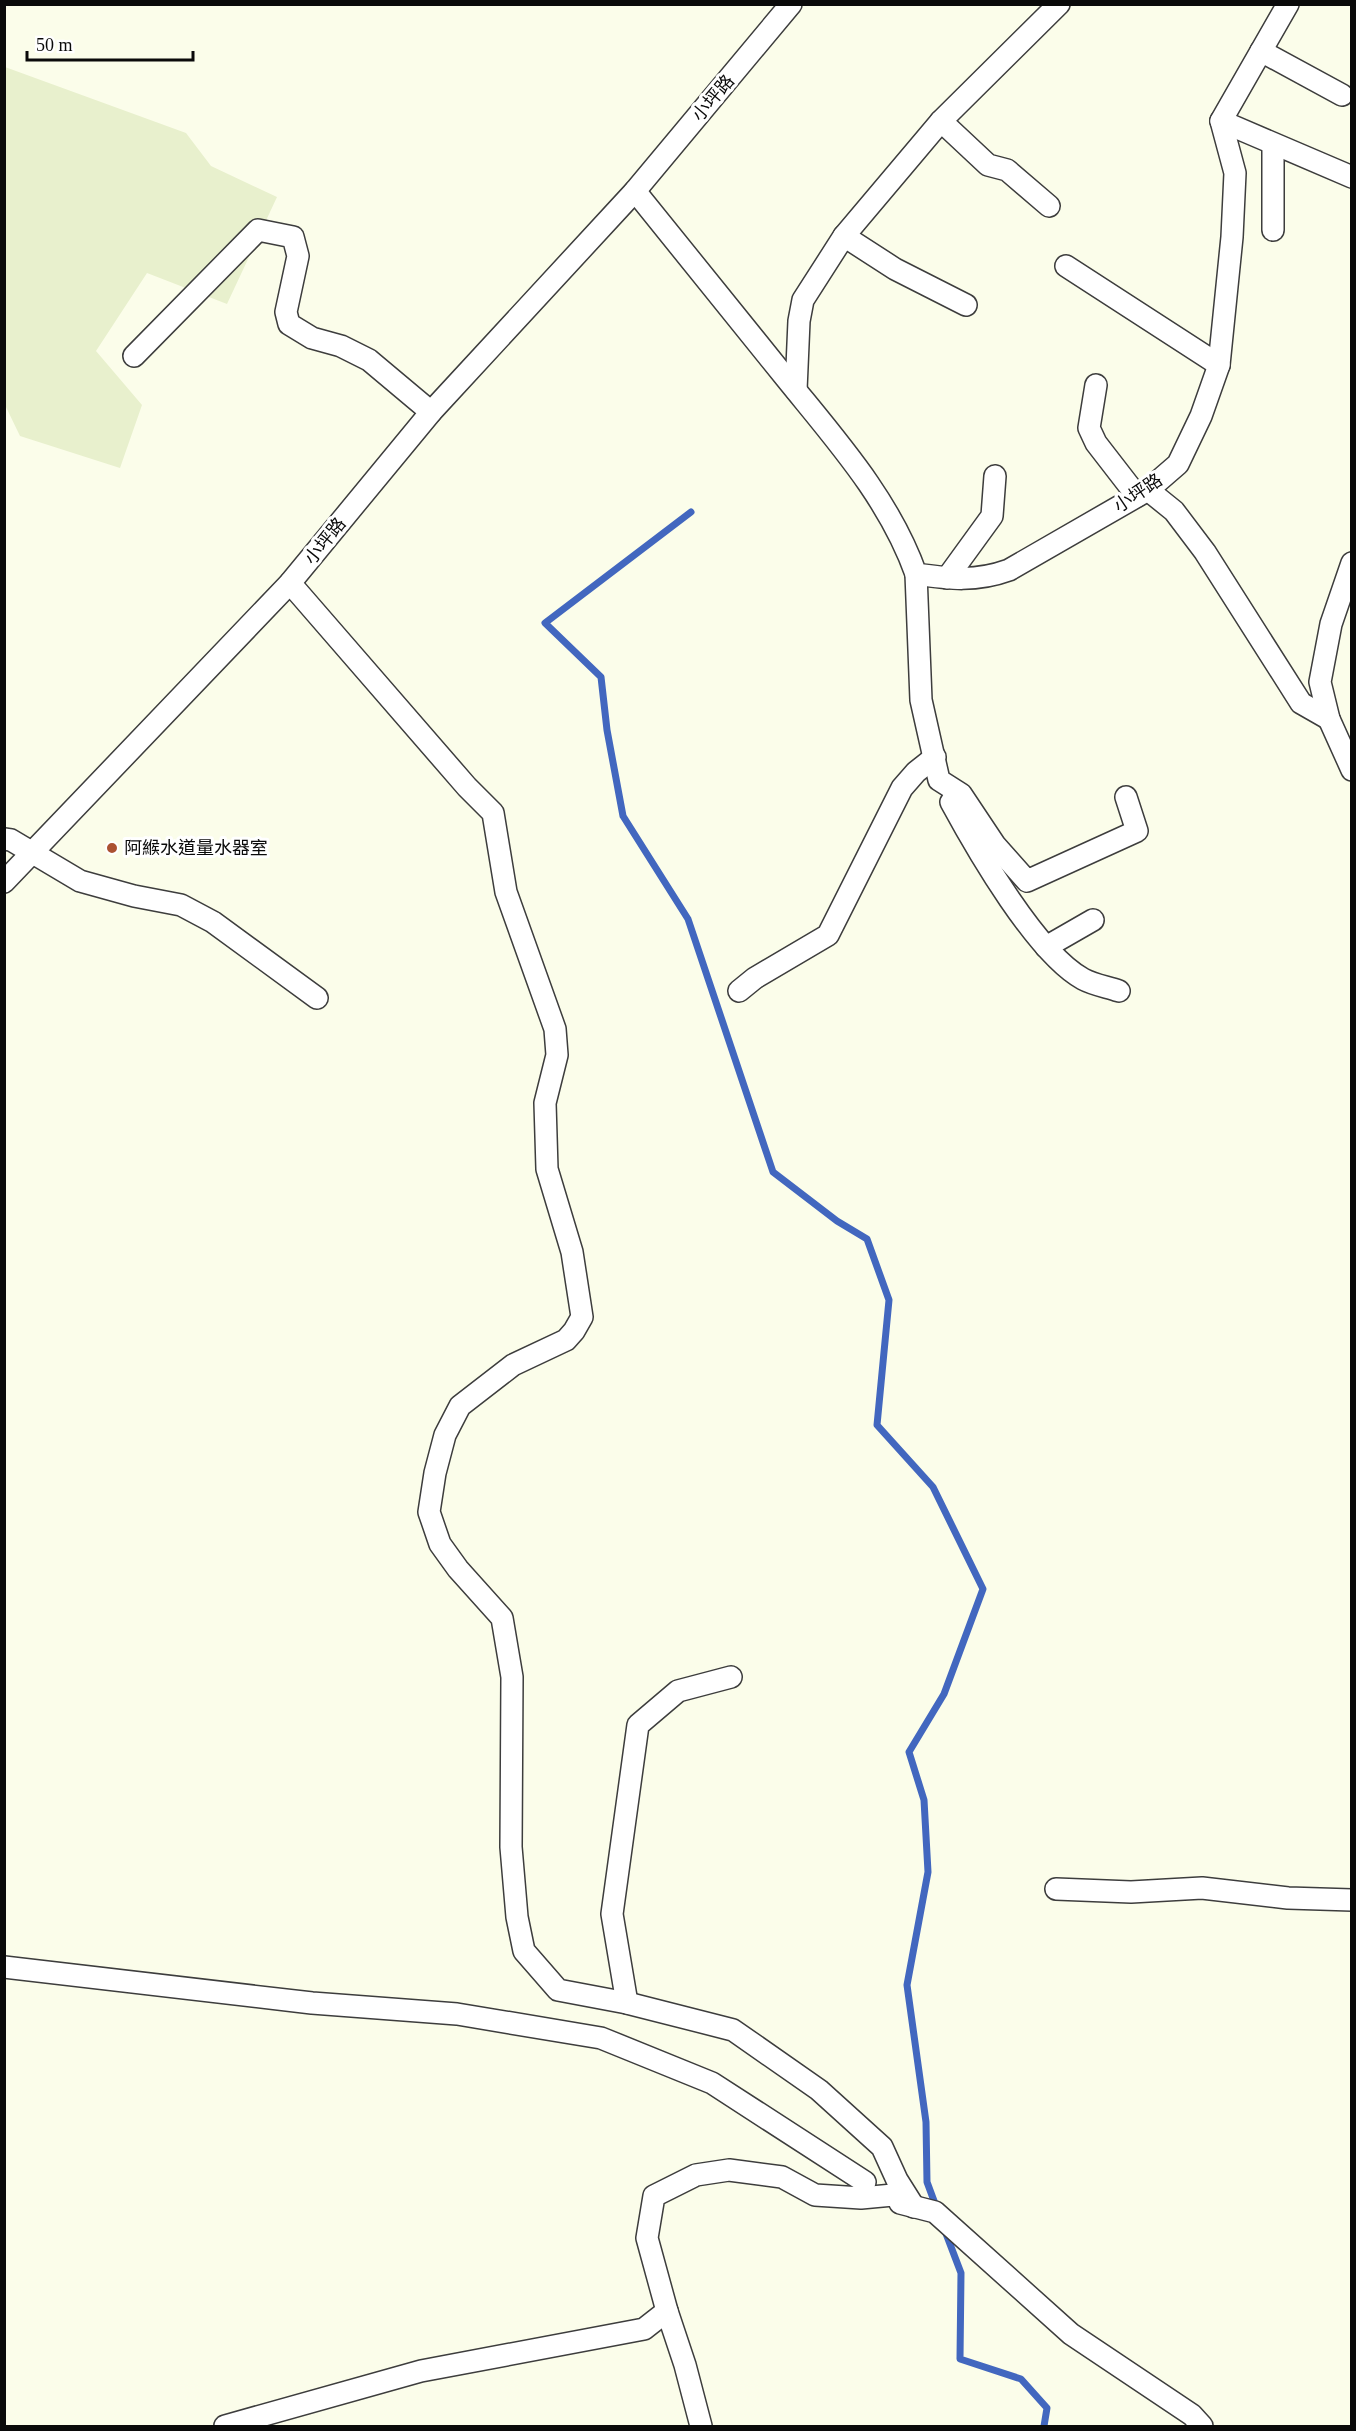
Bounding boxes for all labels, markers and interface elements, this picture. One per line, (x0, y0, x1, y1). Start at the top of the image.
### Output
scale bar (27, 24, 194, 62)
text: 50 m (36, 35, 73, 55)
street label: 小坪路 (688, 71, 738, 125)
street label: 小坪路 (1110, 470, 1166, 516)
street label: 小坪路 (300, 514, 350, 568)
place label: 阿緱水道量水器室 (124, 838, 268, 858)
marker: 阿緱水道量水器室 (105, 841, 119, 855)

